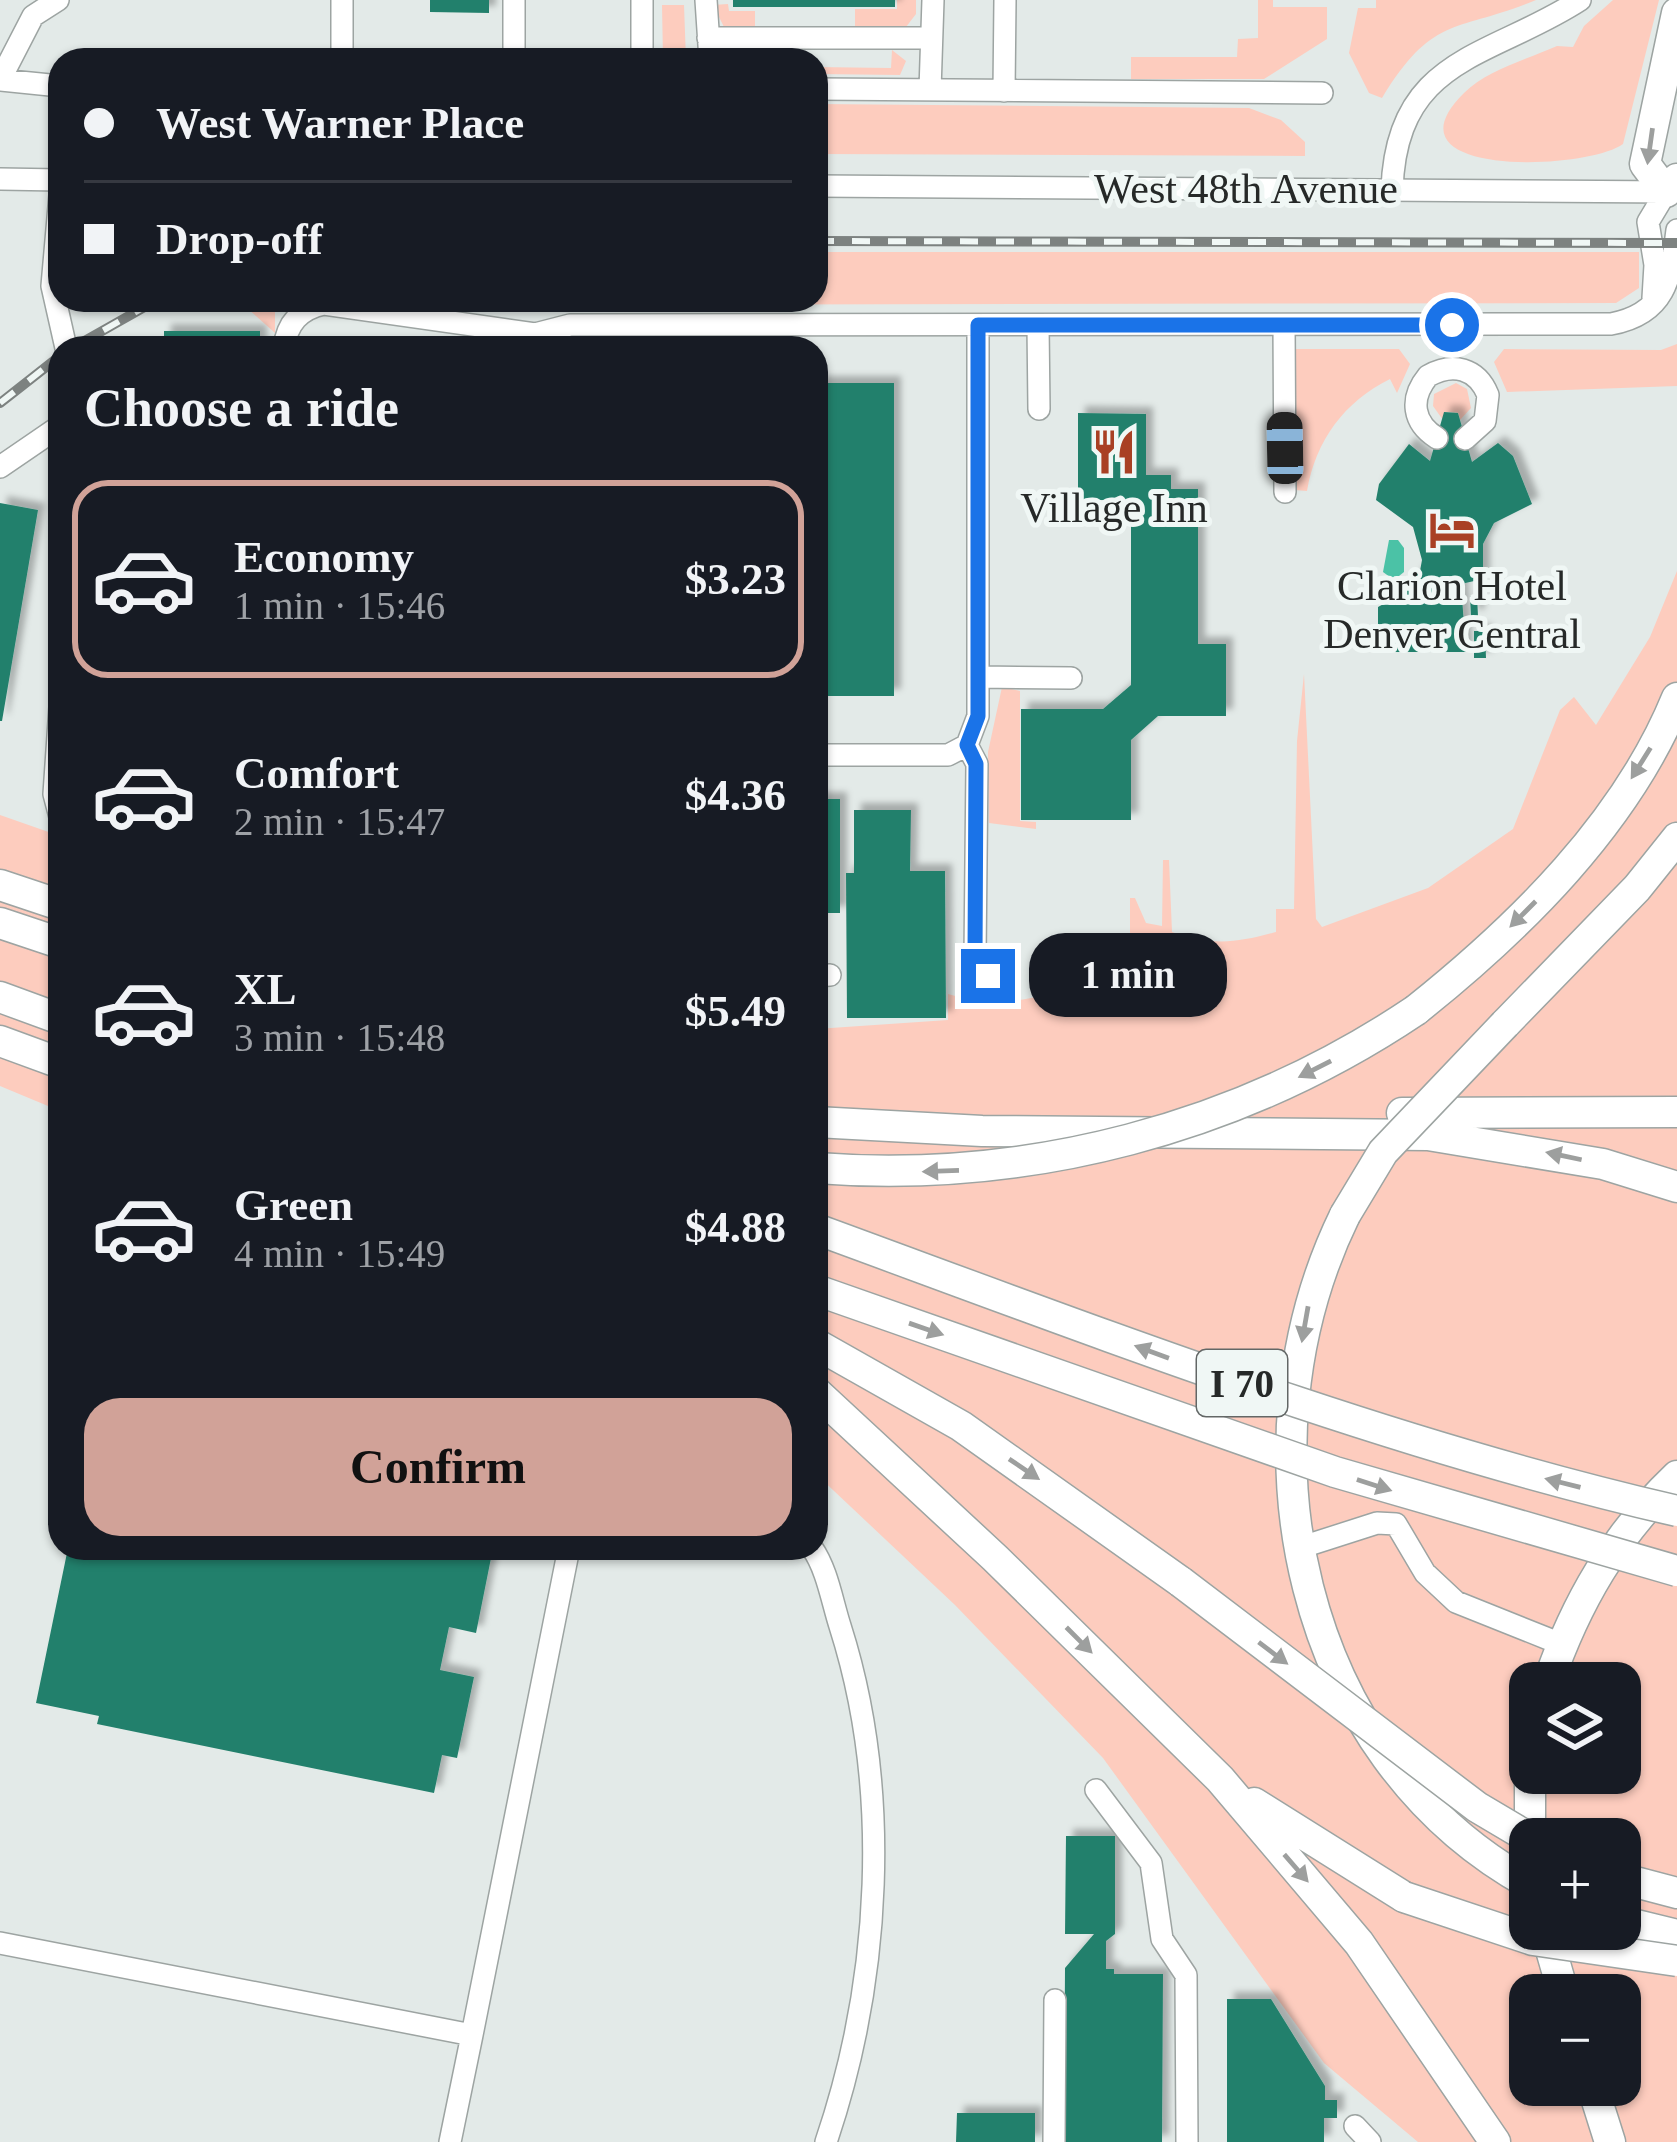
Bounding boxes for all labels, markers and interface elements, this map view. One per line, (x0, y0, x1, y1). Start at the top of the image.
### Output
text: West Warner Place (156, 98, 524, 148)
one-way arrow (1640, 128, 1659, 166)
street label: West 48th Avenue (1094, 166, 1398, 212)
text: Drop-off (156, 214, 323, 264)
route start (1425, 298, 1479, 352)
text: Choose a ride (84, 378, 399, 438)
car (1266, 412, 1304, 484)
restaurant icon: Village Inn (1089, 427, 1139, 477)
place label: Village Inn (1020, 485, 1208, 531)
hotel icon: Clarion Hotel Denver Central (1427, 505, 1477, 555)
icon: car (90, 525, 198, 633)
text: Economy (234, 532, 414, 582)
text: $3.23 (685, 554, 786, 604)
place label: Clarion Hotel Denver Central (1323, 563, 1581, 657)
text: 1 min · 15:46 (234, 584, 445, 627)
icon: car (90, 741, 198, 849)
one-way arrow (1631, 747, 1653, 780)
text: Comfort (234, 748, 399, 798)
text: $4.36 (685, 770, 786, 820)
text: 2 min · 15:47 (234, 800, 445, 843)
one-way arrow (1509, 900, 1538, 928)
callout: 1 min (1030, 934, 1228, 1018)
route end (961, 949, 1015, 1003)
text: 1 min (1081, 953, 1175, 996)
icon: car (90, 957, 198, 1065)
text: XL (234, 964, 297, 1014)
text: $5.49 (685, 986, 786, 1036)
text: 3 min · 15:48 (234, 1016, 445, 1059)
one-way arrow (1297, 1059, 1332, 1079)
one-way arrow (1545, 1146, 1583, 1165)
one-way arrow (921, 1162, 959, 1181)
icon: car (90, 1173, 198, 1281)
text: Green (234, 1180, 353, 1230)
text: $4.88 (685, 1202, 786, 1252)
text: 4 min · 15:49 (234, 1232, 445, 1275)
one-way arrow (1295, 1306, 1313, 1344)
one-way arrow (909, 1321, 945, 1339)
one-way arrow (1134, 1342, 1170, 1360)
road number: I 70 (1197, 1350, 1287, 1416)
button: Confirm (84, 1398, 792, 1536)
one-way arrow (1007, 1457, 1040, 1480)
one-way arrow (1545, 1473, 1582, 1492)
one-way arrow (1356, 1476, 1393, 1495)
one-way arrow (1065, 1626, 1093, 1654)
one-way arrow (1258, 1640, 1289, 1665)
map controls (1509, 1662, 1641, 2106)
button: layers (1509, 1662, 1641, 1794)
button: + (1509, 1818, 1641, 1950)
one-way arrow (1282, 1853, 1308, 1883)
button: − (1509, 1974, 1641, 2106)

